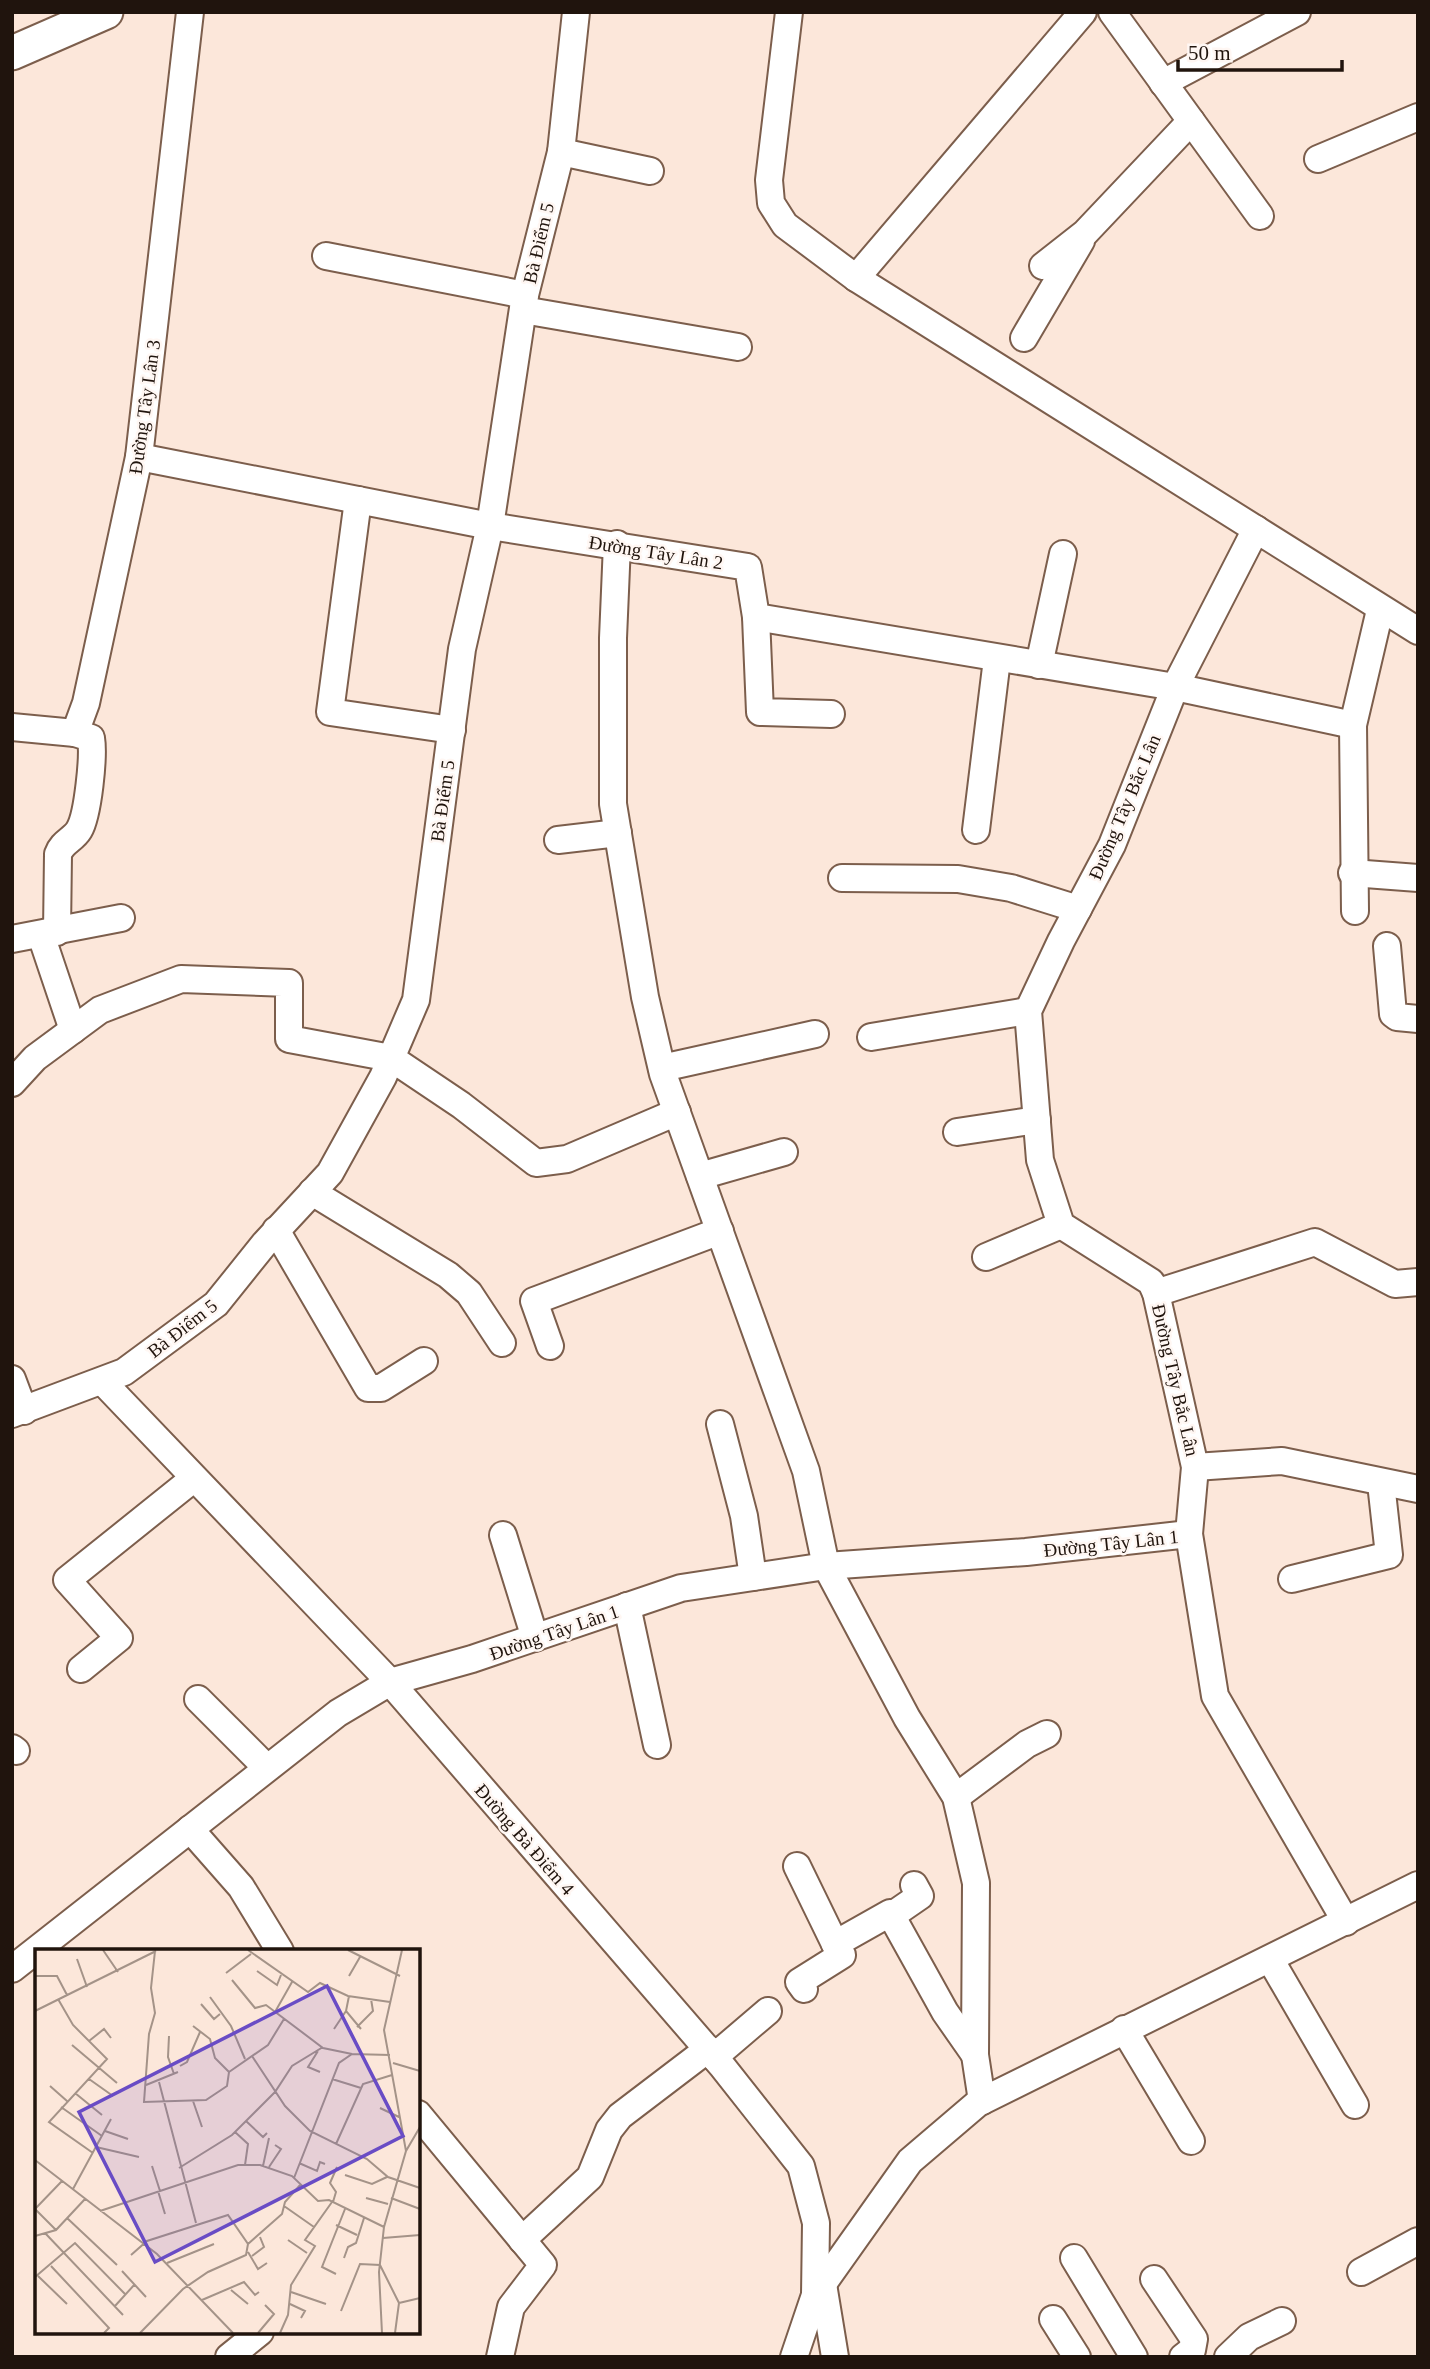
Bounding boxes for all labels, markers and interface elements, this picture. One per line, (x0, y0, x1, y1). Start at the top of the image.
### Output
scale bar (1178, 28, 1342, 72)
text: 50 m (1188, 41, 1231, 65)
street label: Bà Điểm 5 (519, 201, 558, 286)
street label: Đường Tây Lân 3 (125, 338, 164, 476)
street label: Đường Tây Lân 2 (587, 532, 725, 573)
street label: Đường Tây Bắc Lân (1084, 731, 1165, 883)
street label: Bà Điểm 5 (426, 759, 459, 843)
street label: Bà Điểm 5 (143, 1295, 221, 1362)
street label: Đường Tây Bắc Lân (1148, 1302, 1203, 1459)
street label: Đường Tây Lân 1 (1043, 1526, 1180, 1561)
street label: Đường Tây Lân 1 (487, 1600, 622, 1664)
street label: Đường Bà Điểm 4 (471, 1780, 579, 1899)
inset map (35, 1949, 420, 2334)

